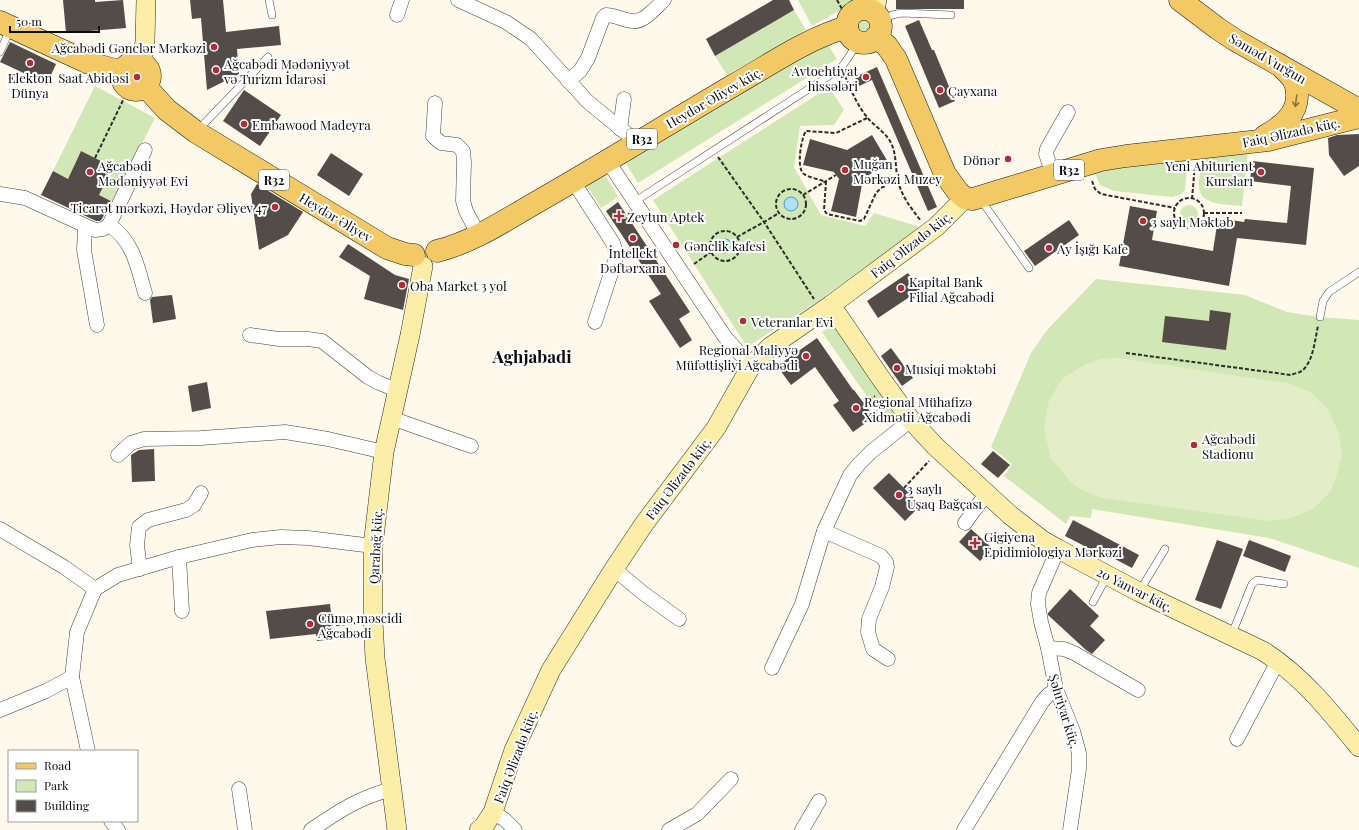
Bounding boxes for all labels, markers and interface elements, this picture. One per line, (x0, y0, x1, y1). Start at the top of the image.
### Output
scale bar (10, 8, 99, 34)
text: 50 m (16, 13, 42, 29)
street label: Səməd Vurğun (1226, 29, 1310, 87)
place label: Ağcabədi Gənclər Mərkəzi (51, 39, 206, 56)
marker: Ağcabədi Gənclər Mərkəzi (209, 42, 219, 52)
place label: Ağcabədi Mədəniyyət və Turizm İdarəsi (223, 55, 350, 87)
marker: Elekton Dünya (25, 58, 35, 68)
street label: Heydər Əliyev küç. (663, 62, 765, 132)
place label: Avtoehtiyat hissələri (791, 62, 858, 94)
marker: Ağcabədi Mədəniyyət və Turizm İdarəsi (211, 65, 221, 75)
place label: Elekton Dünya (8, 69, 53, 101)
place label: Saat Abidəsi (58, 69, 129, 86)
marker: Saat Abidəsi (132, 72, 142, 82)
marker: Avtoehtiyat hissələri (861, 72, 871, 82)
place label: Çayxana (948, 82, 998, 99)
marker: Çayxana (935, 85, 945, 95)
one-way arrow (1292, 94, 1300, 107)
street label: Faiq Əlizadə küç. (1241, 113, 1341, 151)
place label: Embawood Madeyra (252, 116, 371, 133)
marker: Embawood Madeyra (239, 119, 249, 129)
road number: R32 (627, 129, 657, 149)
place label: Dönər (963, 151, 1000, 168)
marker: Dönər (1003, 154, 1013, 164)
place label: Muğan Mərkəzi Muzey (853, 155, 942, 187)
place label: Ağcabədi Mədəniyyət Evi (97, 157, 188, 189)
place label: Yeni Abiturient Kursları (1164, 157, 1253, 189)
road number: R32 (1054, 160, 1084, 180)
marker: Muğan Mərkəzi Muzey (840, 165, 850, 175)
marker: Ağcabədi Mədəniyyət Evi (85, 167, 95, 177)
marker: Yeni Abiturient Kursları (1256, 167, 1266, 177)
road number: R32 (259, 170, 289, 190)
street label: Heydər Əliyev (296, 189, 376, 246)
place label: Ticarət mərkəzi, Həydər Əliyev 47 (71, 199, 268, 216)
marker: Ticarət mərkəzi, Həydər Əliyev 47 (270, 202, 280, 212)
street label: Faiq Əlizadə küç. (867, 207, 955, 281)
place label: Zeytun Aptek (627, 208, 705, 225)
marker: Zeytun Aptek (614, 211, 624, 221)
place label: 3 saylı Məktəb (1151, 213, 1234, 230)
marker: 3 saylı Məktəb (1138, 216, 1148, 226)
marker: İntellekt Dəftərxana (628, 233, 638, 243)
place label: Gənclik kafesi (684, 237, 766, 254)
marker: Gənclik kafesi (671, 240, 681, 250)
place label: Ay İşığı Kafe (1056, 240, 1129, 257)
marker: Ay İşığı Kafe (1044, 243, 1054, 253)
place label: İntellekt Dəftərxana (600, 244, 666, 276)
place label: Kapital Bank Filial Ağcabədi (909, 273, 994, 305)
place label: Oba Market 3 yol (410, 277, 507, 294)
marker: Oba Market 3 yol (397, 280, 407, 290)
marker: Kapital Bank Filial Ağcabədi (896, 283, 906, 293)
place label: Veteranlar Evi (750, 313, 833, 330)
marker: Veteranlar Evi (738, 316, 748, 326)
place label: Regional Maliyyə Müfəttişliyi Ağcabədi (676, 341, 798, 373)
district label: Aghjabadi (491, 345, 572, 367)
marker: Regional Maliyyə Müfəttişliyi Ağcabədi (801, 351, 811, 361)
place label: Musiqi məktəbi (905, 360, 996, 377)
marker: Musiqi məktəbi (892, 363, 902, 373)
place label: Regional Mühafizə Xidmətii Ağcabədi (864, 393, 972, 425)
marker: Regional Mühafizə Xidmətii Ağcabədi (851, 403, 861, 413)
place label: Ağcabədi Stadionu (1201, 430, 1256, 462)
street label: Faiq Əlizadə küç. (641, 433, 715, 523)
marker: Ağcabədi Stadionu (1189, 440, 1199, 450)
place label: 3 saylı Uşaq Bağçası (907, 480, 982, 512)
marker: 3 saylı Uşaq Bağçası (894, 490, 904, 500)
street label: Qarabağ küç. (365, 508, 385, 584)
place label: Gigiyena Epidimiologiya Mərkəzi (984, 528, 1122, 560)
marker: Gigiyena Epidimiologiya Mərkəzi (969, 537, 981, 549)
street label: 20 Yanvar küç. (1094, 563, 1176, 615)
place label: Cümə məscidi Ağcabədi (317, 609, 403, 641)
marker: Cümə məscidi Ağcabədi (305, 619, 315, 629)
street label: Şəhriyar küç. (1046, 672, 1084, 750)
street label: Faiq Əlizadə küç. (489, 707, 541, 805)
legend (8, 750, 138, 822)
text: Road (44, 757, 71, 773)
text: Park (44, 777, 69, 793)
text: Building (44, 797, 90, 813)

